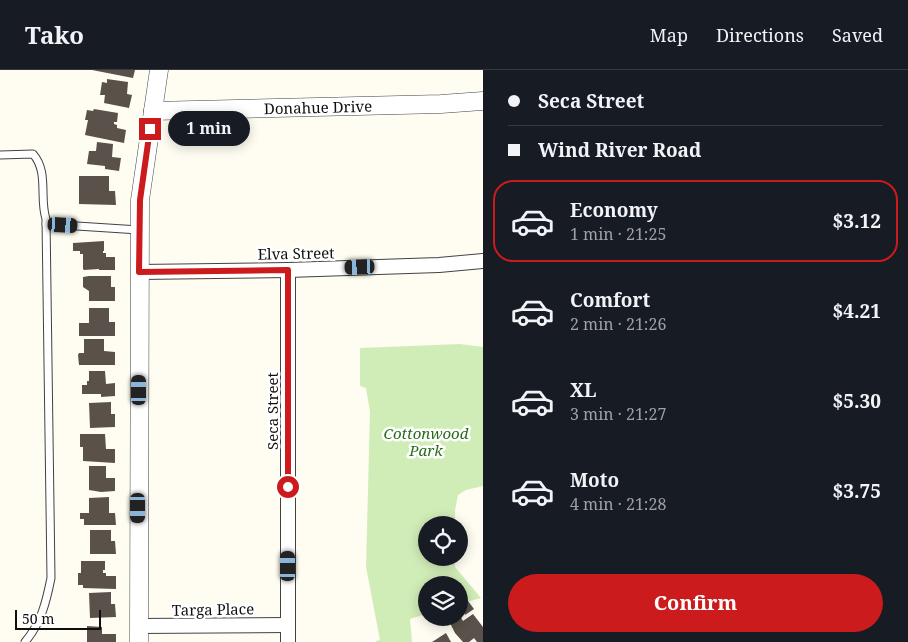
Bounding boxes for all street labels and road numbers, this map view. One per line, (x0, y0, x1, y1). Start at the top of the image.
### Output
street label: Donahue Drive (264, 96, 372, 118)
street label: Elva Street (257, 242, 335, 264)
street label: Seca Street (262, 372, 282, 450)
street label: Targa Place (172, 598, 254, 620)

